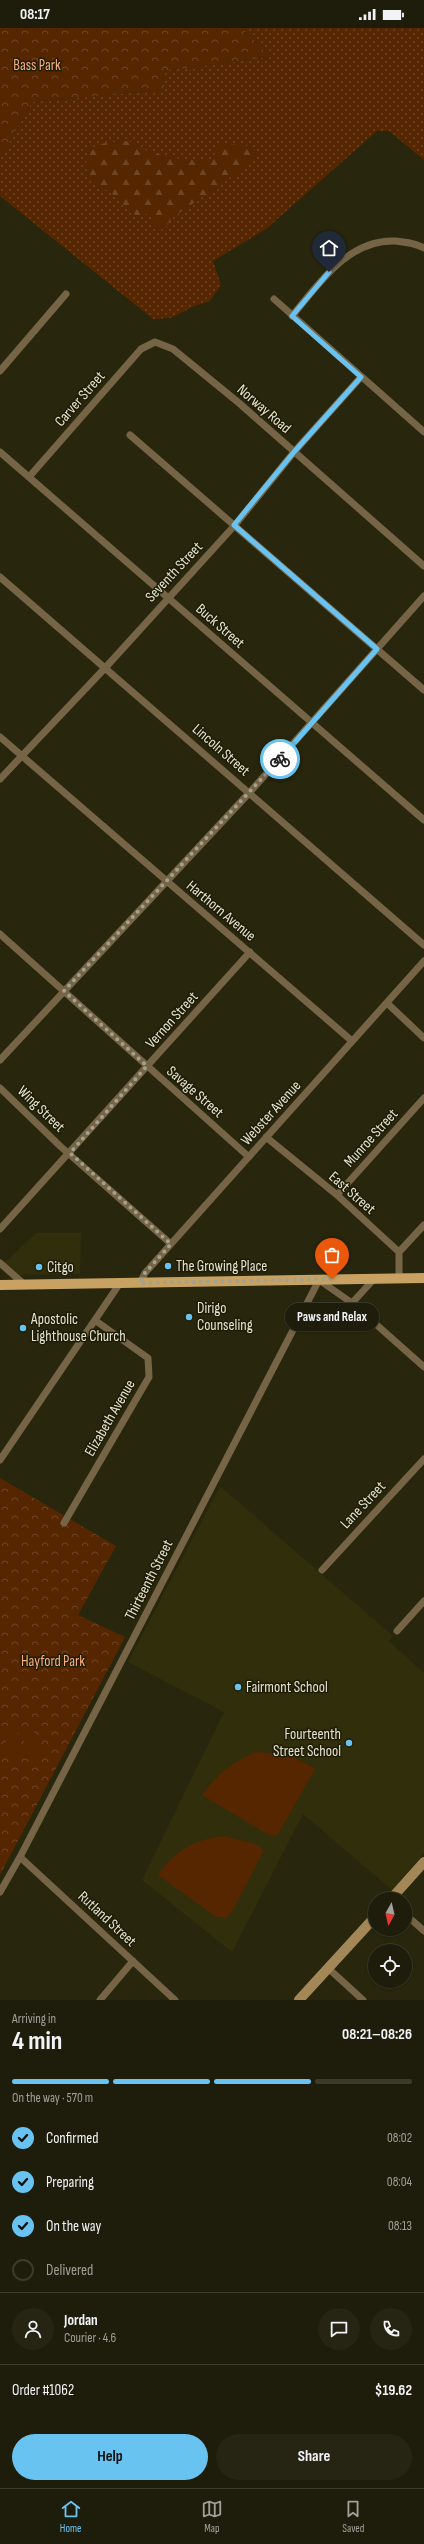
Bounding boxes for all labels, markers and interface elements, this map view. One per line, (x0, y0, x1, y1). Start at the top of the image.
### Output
text: 08:17 (20, 5, 50, 24)
park label: Bass Park (13, 56, 61, 75)
pin (312, 231, 346, 272)
icon: home (318, 237, 340, 259)
street label: Carver Street (51, 367, 110, 431)
street label: Norway Road (233, 380, 295, 438)
street label: Seventh Street (141, 538, 207, 606)
street label: Buck Street (192, 600, 249, 653)
street label: Lincoln Street (188, 720, 254, 780)
courier (260, 739, 300, 779)
icon: bike (269, 748, 291, 770)
street label: Harthorn Avenue (182, 876, 260, 946)
street label: Vernon Street (142, 987, 203, 1052)
street label: Savage Street (163, 1062, 228, 1122)
street label: Webster Avenue (237, 1077, 305, 1149)
street label: Wing Street (13, 1082, 69, 1137)
street label: Munroe Street (340, 1105, 402, 1171)
street label: East Street (325, 1168, 380, 1219)
pin (315, 1238, 349, 1279)
icon: bag (321, 1244, 343, 1266)
place label: The Growing Place (176, 1257, 267, 1276)
place label: Citgo (47, 1258, 74, 1277)
marker: The Growing Place (163, 1261, 173, 1271)
marker: Citgo (34, 1262, 44, 1272)
place label: Dirigo Counseling (197, 1299, 253, 1335)
callout: Paws and Relax (285, 1303, 379, 1331)
text: Paws and Relax (297, 1309, 367, 1325)
place label: Apostolic Lighthouse Church (30, 1310, 126, 1346)
marker: Dirigo Counseling (184, 1312, 194, 1322)
marker: Apostolic Lighthouse Church (18, 1323, 28, 1333)
street label: Elizabeth Avenue (80, 1376, 140, 1460)
street label: Lane Street (336, 1477, 390, 1533)
street label: Thirteenth Street (121, 1536, 178, 1623)
park label: Hayford Park (21, 1652, 85, 1671)
place label: Fairmont School (246, 1678, 328, 1697)
marker: Fairmont School (233, 1682, 243, 1692)
place label: Fourteenth Street School (273, 1725, 341, 1761)
marker: Fourteenth Street School (344, 1738, 354, 1748)
street label: Rutland Street (74, 1887, 140, 1951)
north arrow (368, 1892, 412, 1936)
map controls (368, 1892, 412, 1988)
button: locate (368, 1944, 412, 1988)
text: Arriving in (12, 2011, 56, 2027)
text: 08:21–08:26 (342, 2025, 412, 2044)
text: 4 min (12, 2026, 62, 2057)
text: On the way · 570 m (12, 2090, 93, 2106)
icon: check (12, 2127, 34, 2149)
text: Confirmed (46, 2129, 99, 2148)
text: 08:02 (387, 2130, 412, 2146)
icon: check (12, 2171, 34, 2193)
text: Preparing (46, 2173, 94, 2192)
text: 08:04 (387, 2174, 412, 2190)
icon: check (12, 2215, 34, 2237)
text: On the way (46, 2217, 101, 2236)
text: 08:13 (388, 2218, 412, 2234)
text: Delivered (46, 2261, 93, 2280)
button: person (12, 2308, 54, 2350)
button: chat (318, 2308, 360, 2350)
button: phone (370, 2308, 412, 2350)
text: Jordan (64, 2311, 98, 2330)
text: Courier · 4.6 (64, 2330, 116, 2346)
text: Order #1062 (12, 2381, 74, 2400)
text: $19.62 (375, 2381, 412, 2400)
button: Help (12, 2434, 208, 2480)
button: Share (216, 2434, 412, 2480)
tab: Home (60, 2498, 82, 2535)
tab: Map (201, 2498, 223, 2535)
tab: Saved (342, 2498, 364, 2535)

